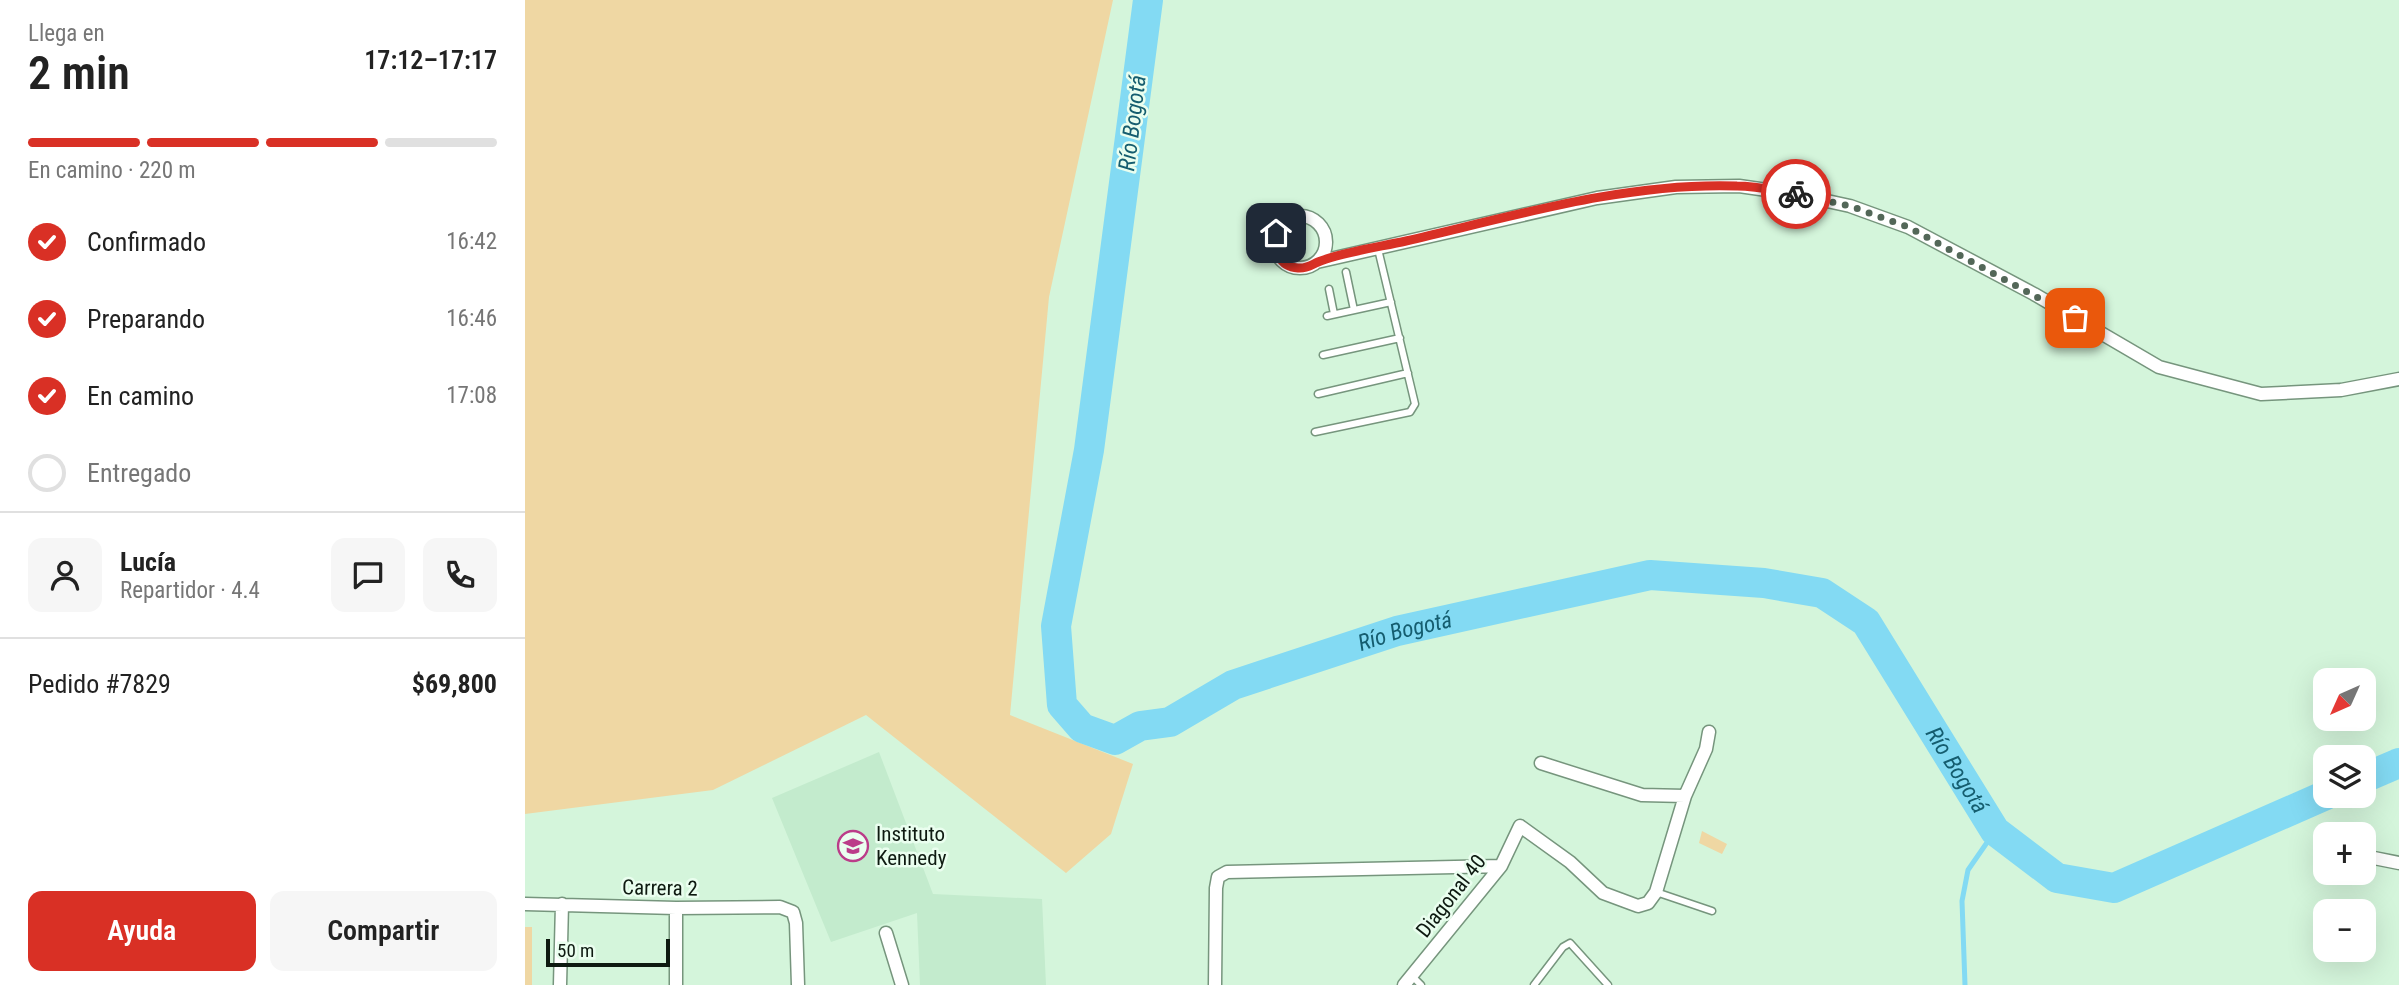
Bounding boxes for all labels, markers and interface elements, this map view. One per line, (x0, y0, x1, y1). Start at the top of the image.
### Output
text: Llega en (28, 20, 105, 47)
text: 17:12–17:17 (364, 45, 497, 75)
text: 2 min (28, 46, 130, 100)
water label: Río Bogotá (1113, 73, 1152, 173)
text: En camino · 220 m (28, 157, 196, 184)
courier (1761, 159, 1831, 229)
icon: bike (1777, 175, 1815, 213)
pin (1246, 203, 1306, 263)
icon: home (1257, 214, 1295, 252)
icon: check (28, 223, 66, 261)
text: Confirmado (87, 227, 206, 257)
text: 16:42 (446, 228, 497, 255)
pin (2045, 288, 2105, 348)
icon: bag (2056, 299, 2094, 337)
icon: check (28, 300, 66, 338)
text: Preparando (87, 304, 205, 334)
text: 16:46 (446, 305, 497, 332)
icon: check (28, 377, 66, 415)
text: En camino (87, 381, 194, 411)
text: 17:08 (446, 382, 497, 409)
text: Entregado (87, 458, 191, 488)
button: person (28, 538, 102, 612)
button: chat (331, 538, 405, 612)
button: phone (423, 538, 497, 612)
text: Lucía (120, 547, 176, 577)
text: Repartidor · 4.4 (120, 577, 260, 604)
water label: Río Bogotá (1354, 606, 1455, 657)
north arrow (2313, 668, 2377, 732)
map controls (2313, 668, 2376, 962)
text: Pedido #7829 (28, 669, 171, 699)
text: $69,800 (412, 669, 497, 699)
water label: Río Bogotá (1920, 722, 1994, 818)
button: layers (2313, 745, 2376, 808)
place label: Instituto Kennedy (876, 822, 947, 870)
button: + (2313, 822, 2376, 885)
school or university icon: Instituto Kennedy (836, 829, 870, 863)
street label: Diagonal 40 (1411, 850, 1491, 942)
street label: Carrera 2 (622, 875, 698, 901)
button: Ayuda (28, 891, 256, 971)
button: Compartir (270, 891, 497, 971)
button: − (2313, 899, 2376, 962)
scale bar (546, 936, 670, 968)
text: 50 m (557, 939, 594, 962)

